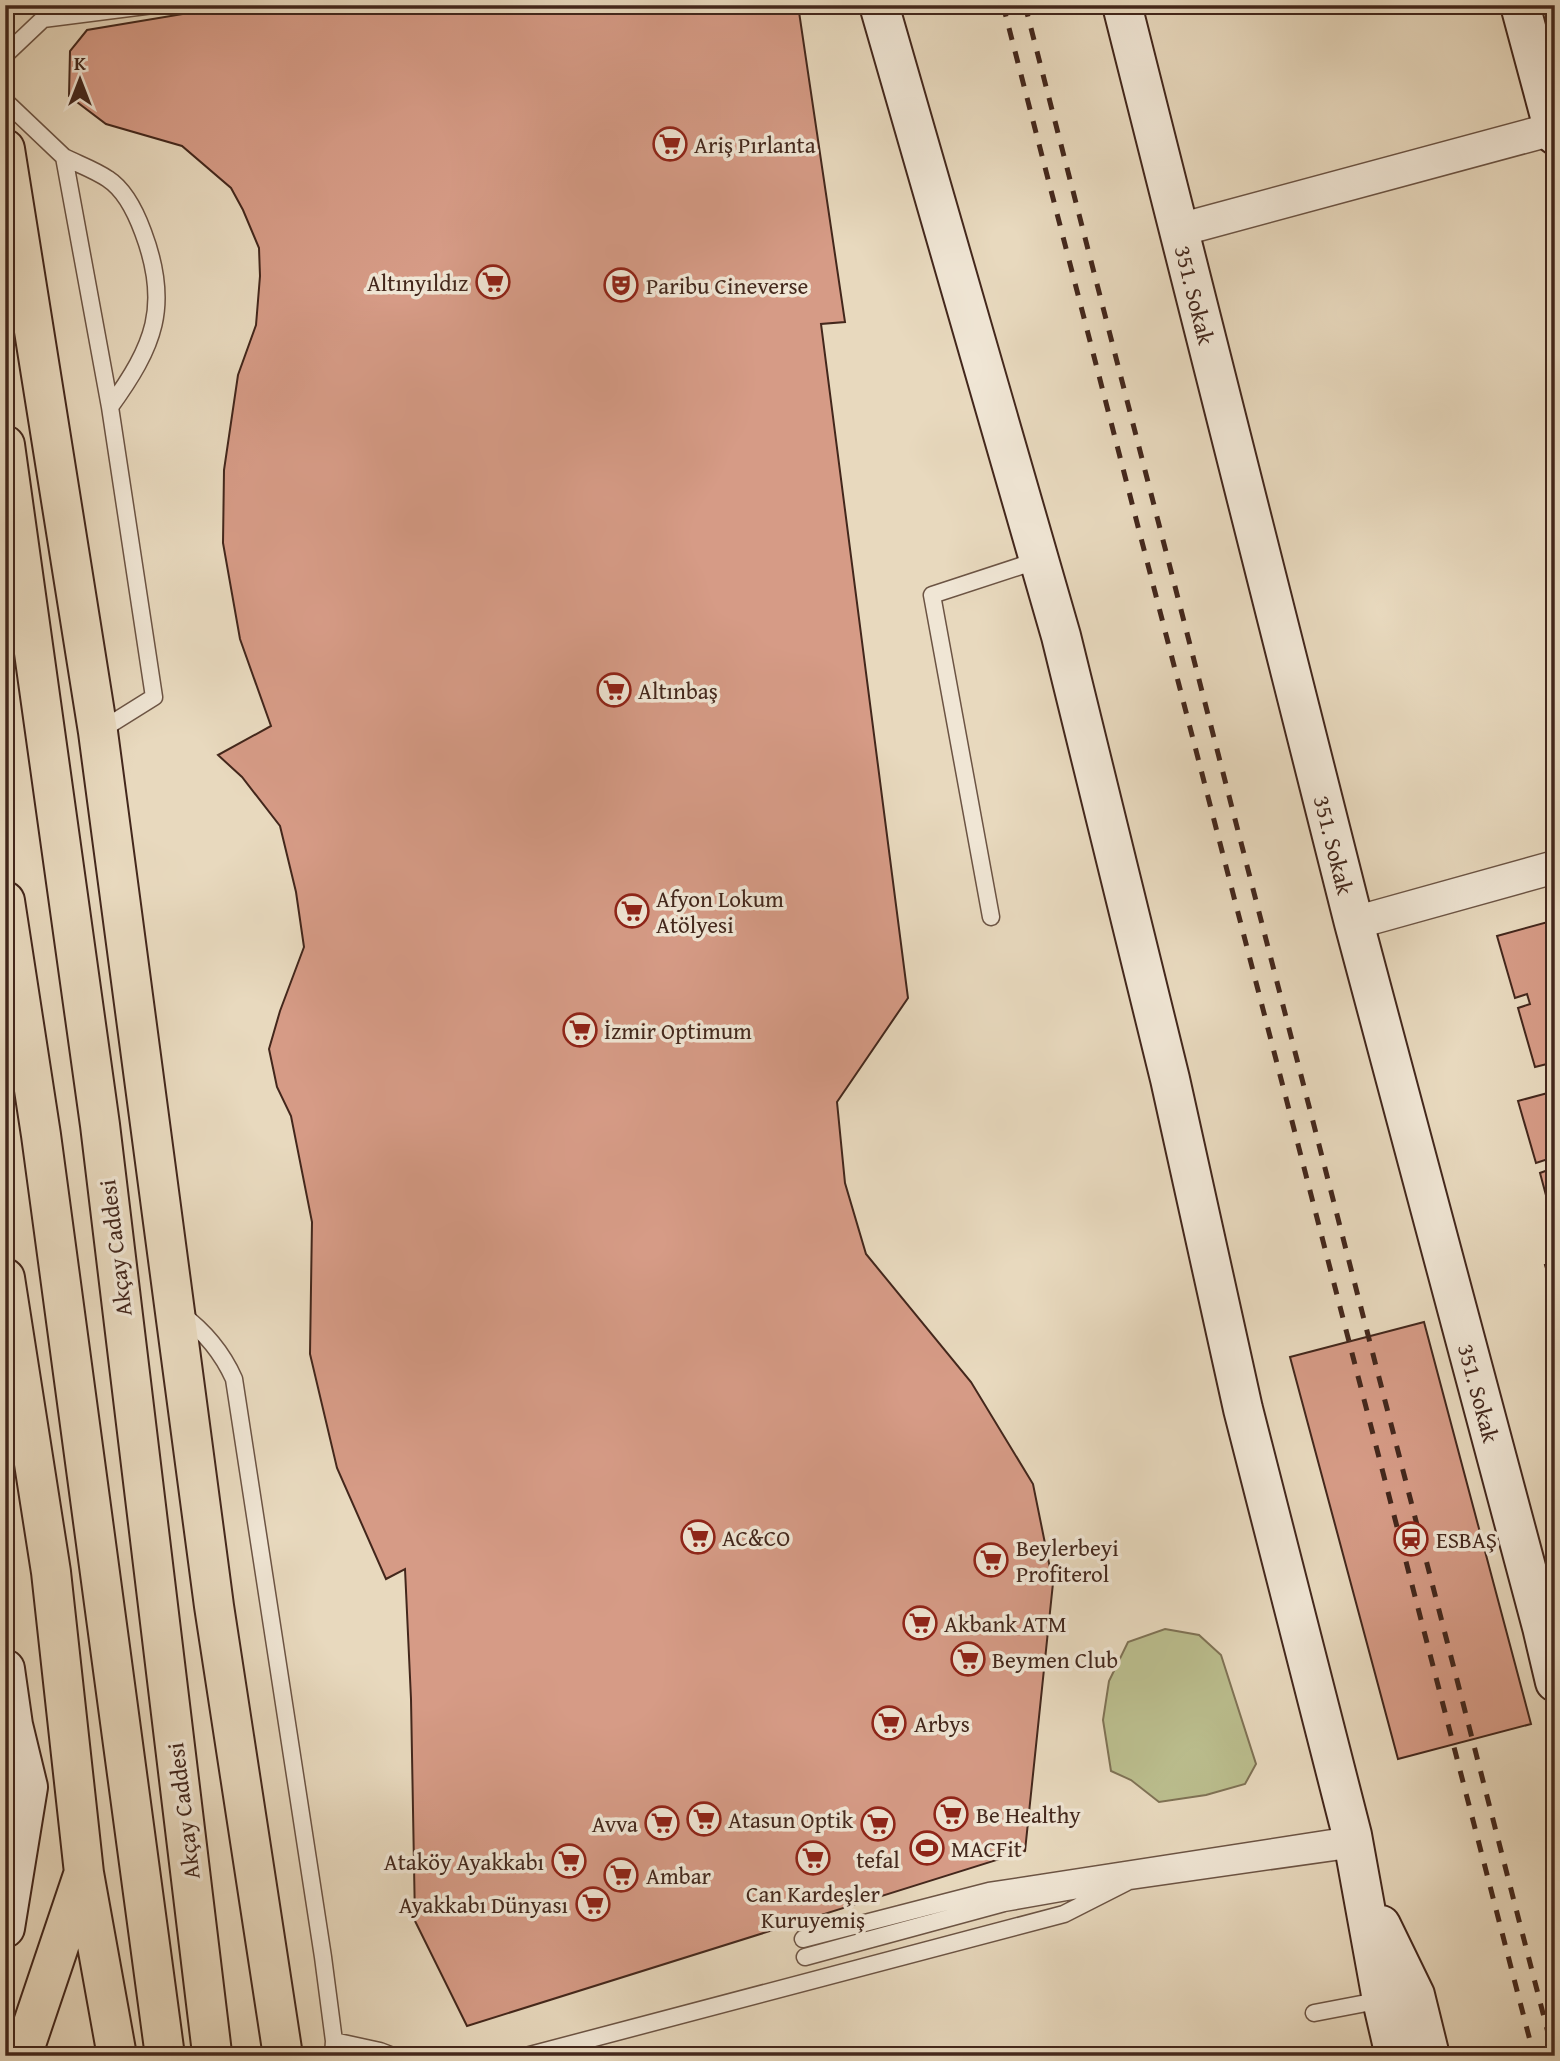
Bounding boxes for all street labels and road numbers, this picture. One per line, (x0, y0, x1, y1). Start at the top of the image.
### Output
street label: 351. Sokak (1167, 242, 1223, 348)
street label: 351. Sokak (1306, 792, 1362, 898)
street label: Akçay Caddesi (90, 1178, 140, 1318)
street label: 351. Sokak (1450, 1340, 1508, 1446)
street label: Akçay Caddesi (158, 1741, 208, 1881)

